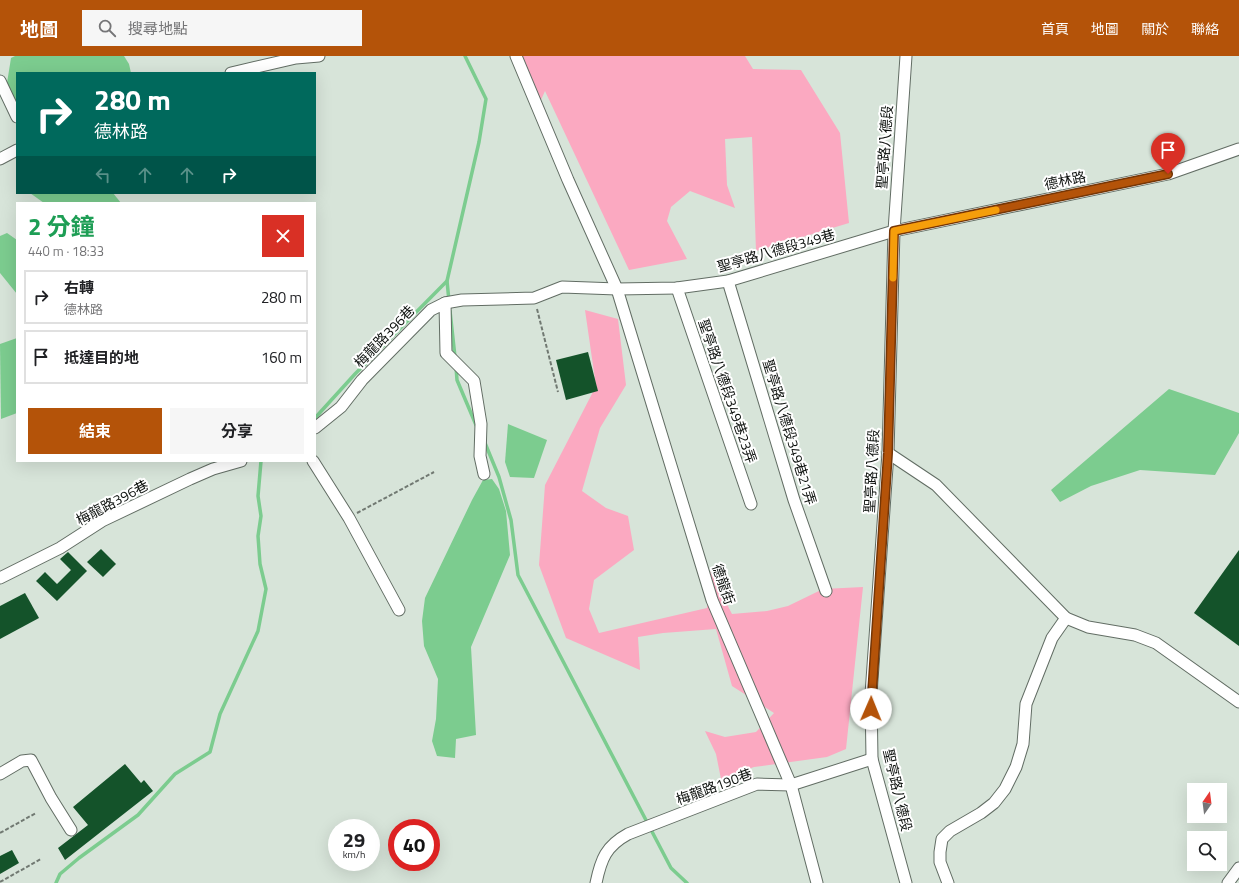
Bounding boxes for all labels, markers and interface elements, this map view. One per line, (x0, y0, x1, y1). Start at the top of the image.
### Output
search box (82, 10, 362, 46)
text: 地圖 (20, 14, 58, 43)
icon: search (96, 17, 118, 39)
text: 搜尋地點 (128, 17, 188, 40)
text: 首頁 (1041, 18, 1069, 39)
text: 地圖 (1091, 18, 1119, 39)
text: 關於 (1141, 18, 1169, 39)
text: 聯絡 (1191, 18, 1219, 39)
text: 280 m (94, 78, 171, 121)
icon: right (28, 88, 80, 140)
street label: 聖亭路八德段 (871, 104, 897, 190)
text: 德林路 (94, 118, 148, 145)
pin (1151, 133, 1185, 174)
icon: arrive (1157, 139, 1179, 161)
icon: left (92, 164, 114, 186)
icon: ahead (134, 164, 156, 186)
icon: ahead (176, 164, 198, 186)
icon: right (218, 164, 240, 186)
street label: 德林路 (1042, 165, 1088, 195)
text: 2 分鐘 (28, 208, 95, 244)
button: close (262, 215, 304, 257)
street label: 聖亭路八德段349巷 (715, 223, 837, 277)
text: 440 m · 18:33 (28, 241, 104, 261)
text: 右轉 (64, 276, 94, 299)
icon: right (30, 286, 52, 308)
text: 280 m (261, 286, 302, 309)
text: 德林路 (64, 299, 103, 319)
street label: 梅龍路396巷 (349, 300, 419, 372)
street label: 聖亭路八德段349巷23弄 (693, 316, 763, 466)
icon: arrive (30, 346, 52, 368)
text: 抵達目的地 (64, 346, 139, 369)
text: 160 m (261, 346, 302, 369)
street label: 聖亭路八德段349巷21弄 (758, 357, 822, 507)
button: 結束 (28, 408, 162, 454)
button: 分享 (170, 408, 304, 454)
street label: 聖亭路八德段 (858, 429, 884, 513)
street label: 梅龍路396巷 (72, 474, 152, 530)
street label: 德龍街 (707, 561, 741, 607)
position arrow (850, 688, 892, 730)
street label: 聖亭路八德段 (878, 747, 918, 833)
street label: 梅龍路190巷 (673, 763, 755, 809)
north arrow (1187, 783, 1227, 823)
map controls (1187, 783, 1227, 871)
speed limit sign: 40 (388, 819, 440, 871)
text: 29 (343, 824, 365, 855)
button: search (1187, 831, 1227, 871)
text: km/h (343, 847, 365, 862)

